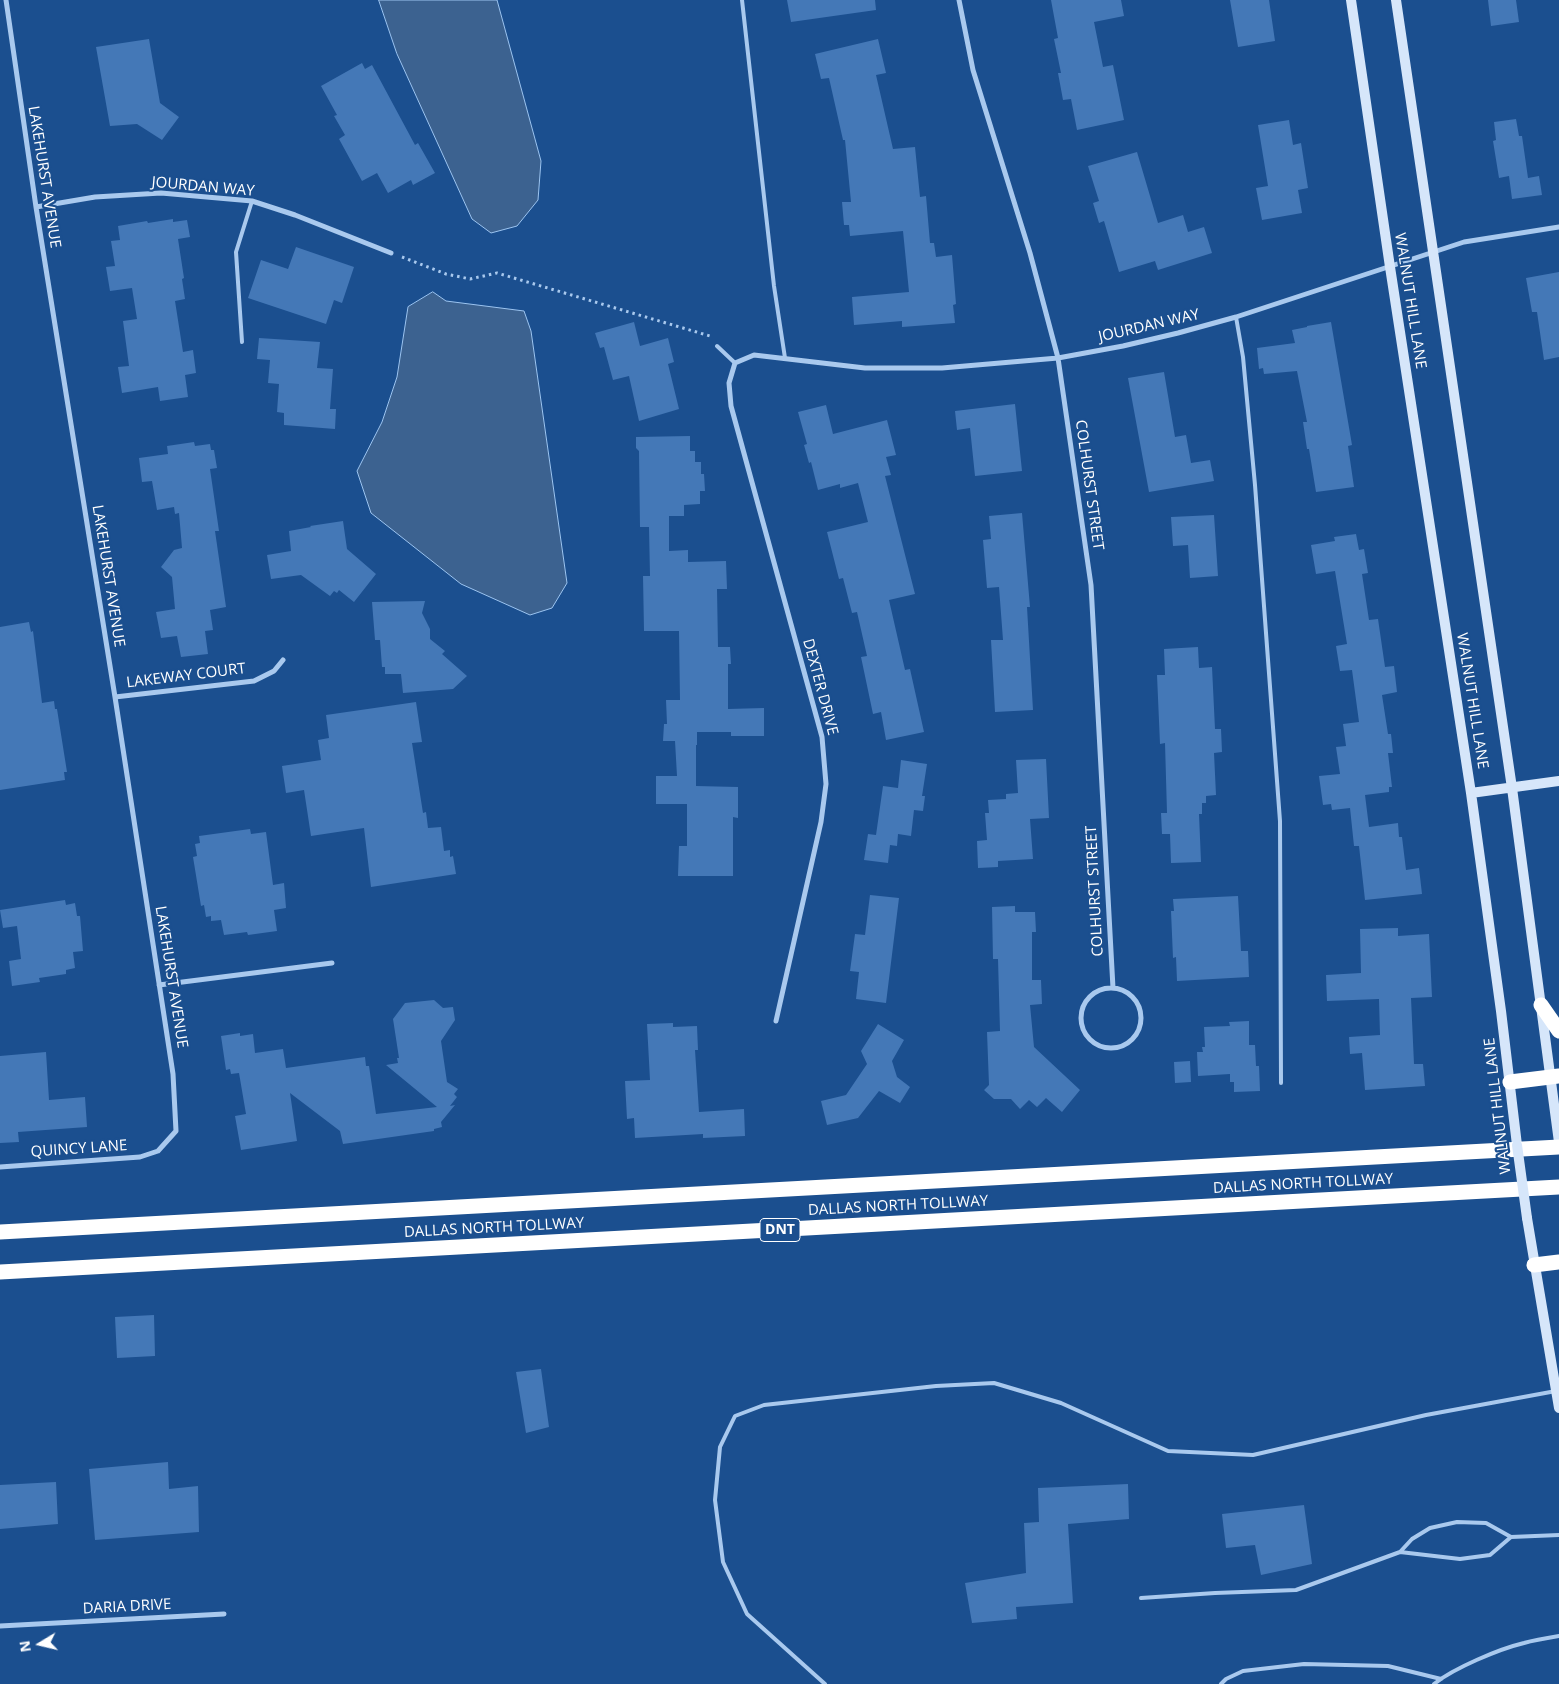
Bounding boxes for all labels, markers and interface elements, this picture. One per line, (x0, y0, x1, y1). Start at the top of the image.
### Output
street label: LAKEHURST AVENUE (24, 105, 64, 249)
street label: JOURDAN WAY (151, 174, 255, 200)
street label: WALNUT HILL LANE (1390, 232, 1430, 370)
street label: JOURDAN WAY (1097, 306, 1201, 346)
street label: COLHURST STREET (1071, 419, 1107, 551)
street label: LAKEHURST AVENUE (88, 504, 128, 648)
street label: WALNUT HILL LANE (1452, 632, 1492, 770)
street label: DEXTER DRIVE (798, 637, 842, 737)
street label: LAKEWAY COURT (125, 660, 247, 692)
street label: COLHURST STREET (1083, 825, 1107, 957)
street label: LAKEHURST AVENUE (151, 905, 191, 1049)
street label: WALNUT HILL LANE (1481, 1037, 1515, 1175)
street label: QUINCY LANE (30, 1137, 128, 1161)
street label: DALLAS NORTH TOLLWAY (1212, 1170, 1394, 1198)
street label: DALLAS NORTH TOLLWAY (807, 1192, 989, 1220)
street label: DALLAS NORTH TOLLWAY (403, 1214, 585, 1242)
road number: DNT (760, 1218, 800, 1242)
street label: DARIA DRIVE (82, 1596, 172, 1618)
north arrow (15, 1619, 65, 1669)
text: N (14, 1639, 35, 1654)

